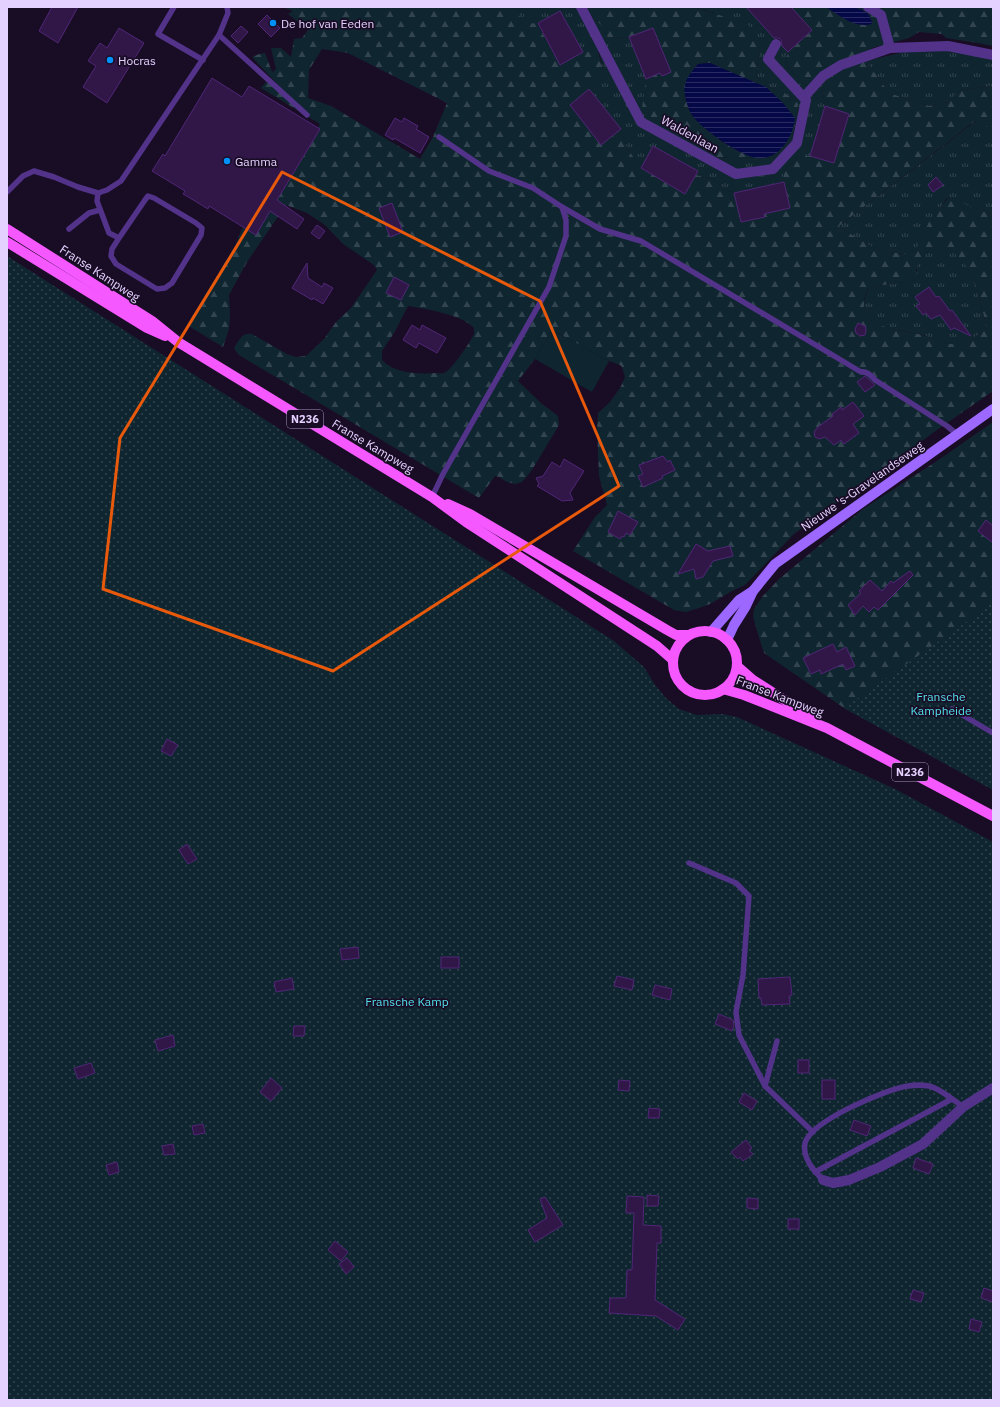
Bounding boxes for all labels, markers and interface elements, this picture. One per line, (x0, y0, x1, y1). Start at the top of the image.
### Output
place label: De hof van Eeden (281, 16, 374, 31)
marker: De hof van Eeden (268, 18, 278, 28)
place label: Hocras (118, 53, 156, 68)
marker: Hocras (105, 55, 115, 65)
street label: Waldenlaan (659, 112, 721, 156)
place label: Gamma (235, 154, 278, 169)
marker: Gamma (222, 156, 232, 166)
street label: Franse Kampweg (57, 241, 143, 305)
road number: N236 (287, 410, 323, 428)
street label: Franse Kampweg (329, 416, 417, 477)
street label: Nieuwe 's-Gravelandseweg (798, 438, 927, 534)
street label: Franse Kampweg (734, 672, 827, 720)
park label: Fransche Kampheide (910, 689, 972, 718)
road number: N236 (892, 763, 928, 781)
park label: Fransche Kamp (365, 994, 449, 1009)

